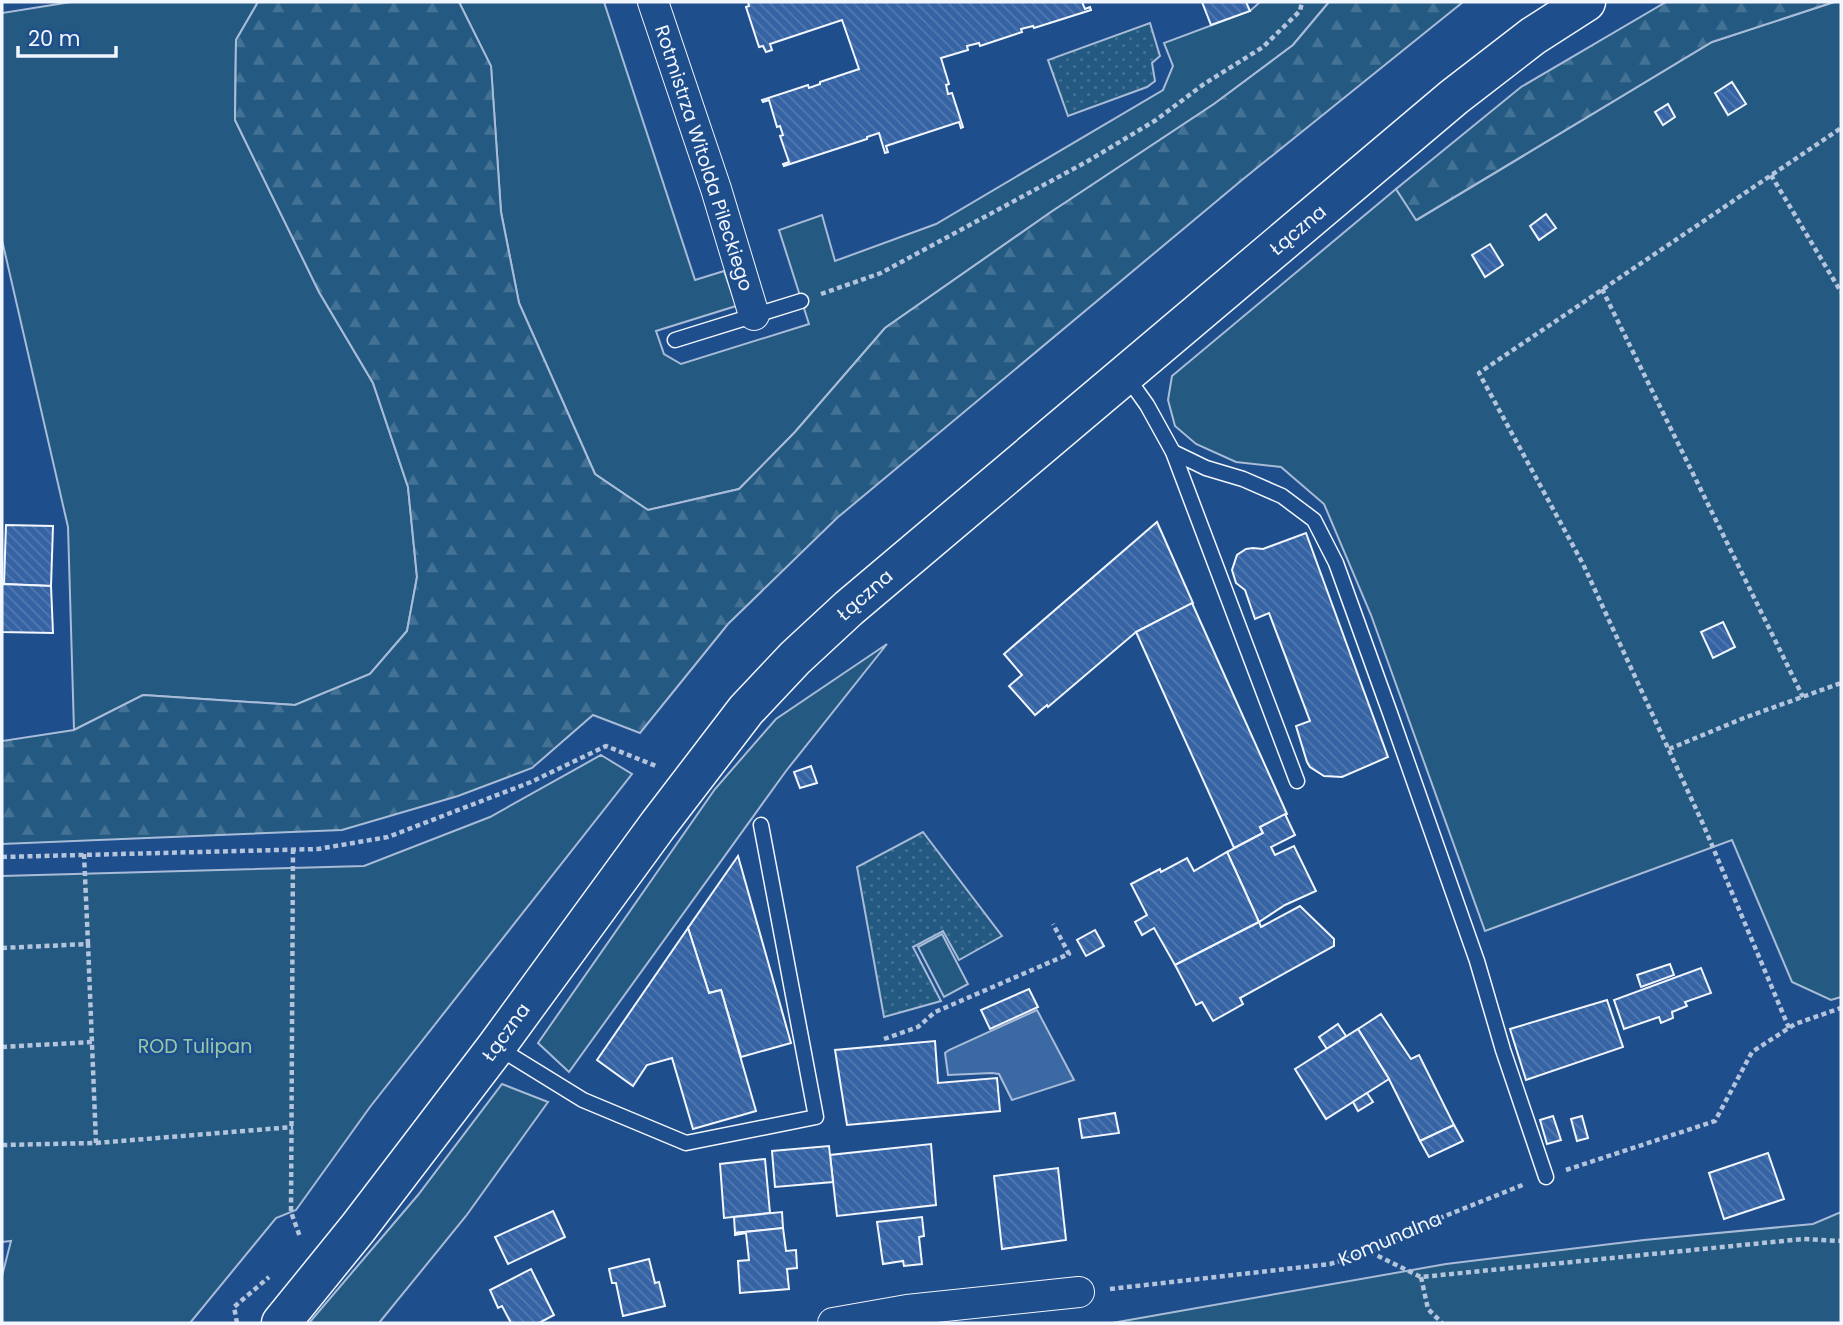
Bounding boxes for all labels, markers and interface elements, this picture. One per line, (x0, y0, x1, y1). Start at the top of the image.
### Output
scale bar (18, 14, 116, 58)
street label: Rotmistrza Witolda Pileckiego (648, 22, 760, 294)
text: 20 m (28, 24, 81, 53)
street label: Łączna (1264, 198, 1332, 262)
street label: Łączna (831, 563, 899, 627)
street label: Łączna (476, 997, 536, 1067)
park label: ROD Tulipan (138, 1033, 252, 1060)
street label: Komunalna (1334, 1205, 1446, 1273)

